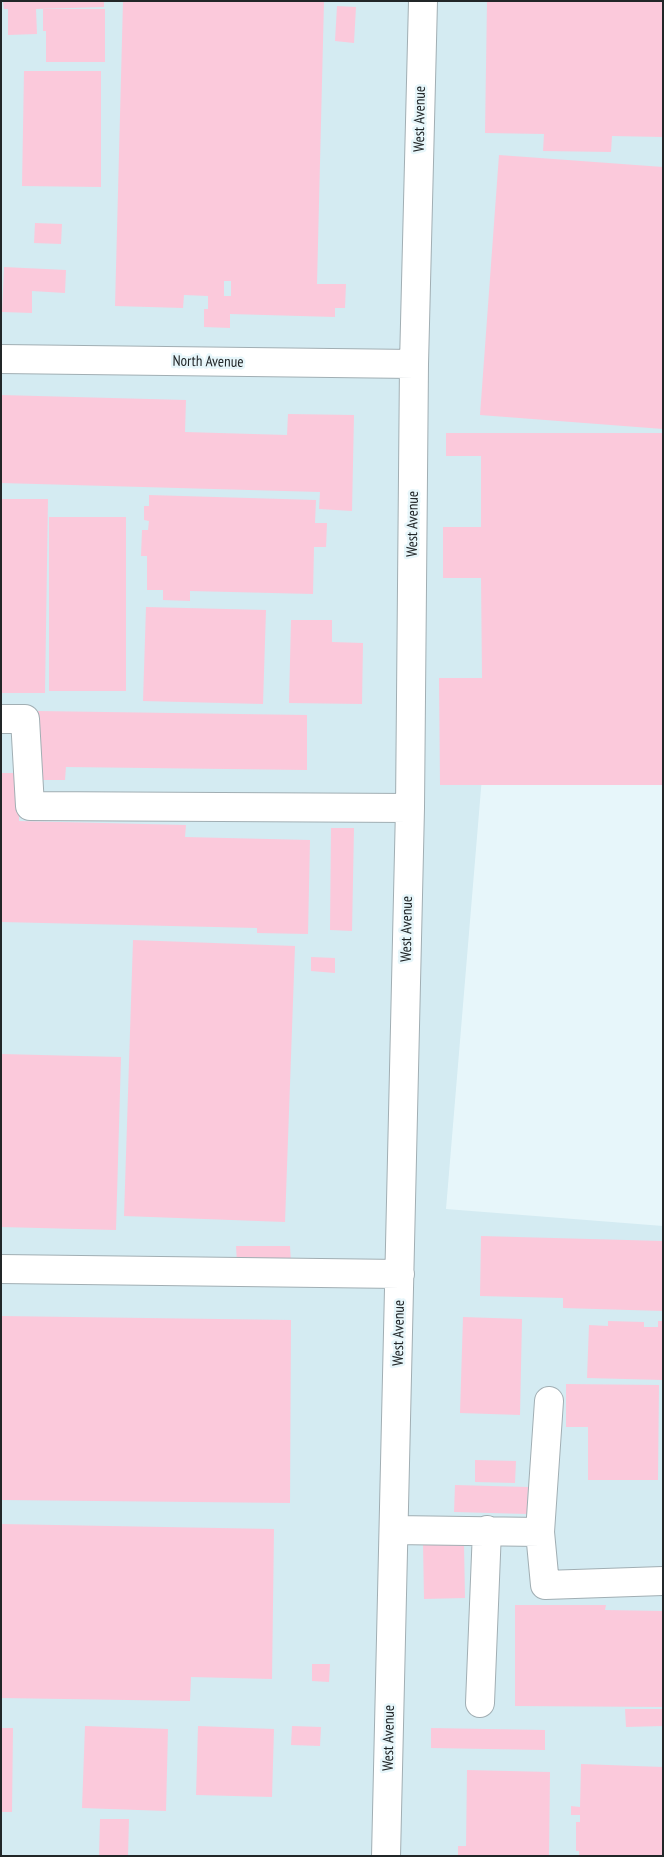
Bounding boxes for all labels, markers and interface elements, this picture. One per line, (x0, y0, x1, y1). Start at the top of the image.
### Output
street label: West Avenue (410, 86, 430, 152)
street label: North Avenue (172, 352, 244, 372)
street label: West Avenue (403, 491, 423, 557)
street label: West Avenue (397, 896, 417, 962)
street label: West Avenue (389, 1300, 409, 1366)
street label: West Avenue (379, 1705, 399, 1771)

